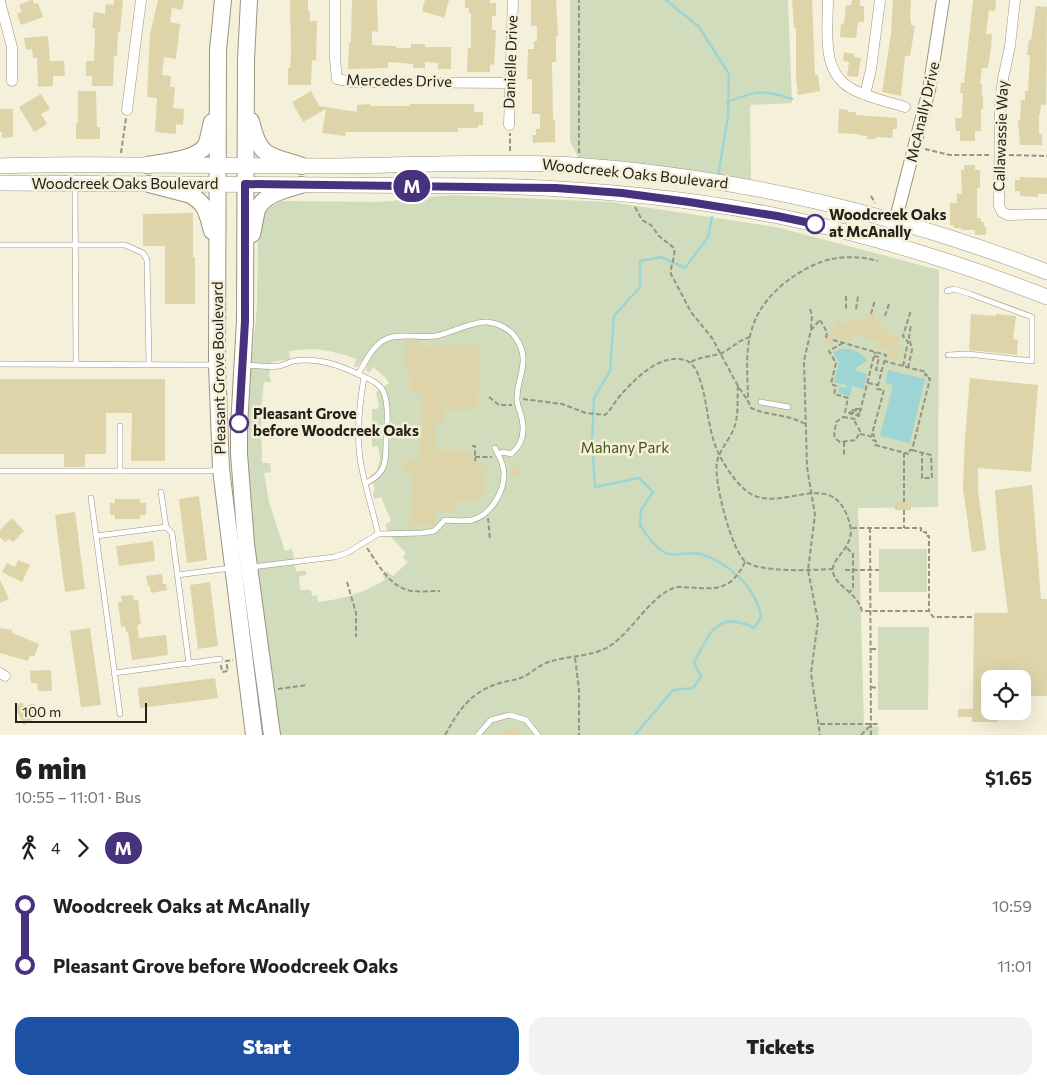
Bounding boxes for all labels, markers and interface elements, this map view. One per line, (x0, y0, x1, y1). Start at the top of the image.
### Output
street label: Danielle Drive (499, 15, 521, 109)
street label: McAnally Drive (902, 59, 942, 164)
street label: Mercedes Drive (346, 70, 452, 90)
street label: Callawassie Way (989, 80, 1011, 192)
street label: Woodcreek Oaks Boulevard (541, 154, 729, 192)
line badge: M (396, 170, 428, 202)
street label: Woodcreek Oaks Boulevard (31, 174, 219, 192)
text: M (403, 175, 421, 197)
place label: Woodcreek Oaks at McAnally (829, 205, 947, 240)
marker: Woodcreek Oaks at McAnally (805, 214, 825, 234)
street label: Pleasant Grove Boulevard (207, 281, 229, 455)
place label: Pleasant Grove before Woodcreek Oaks (253, 404, 419, 439)
marker: Pleasant Grove before Woodcreek Oaks (229, 413, 249, 433)
park label: Mahany Park (581, 438, 669, 456)
map controls (981, 670, 1031, 720)
button: locate (981, 670, 1031, 720)
scale bar (15, 700, 148, 723)
text: 100 m (22, 703, 61, 720)
text: 6 min (15, 751, 87, 785)
text: $1.65 (985, 766, 1032, 789)
text: 10:55 – 11:01 · Bus (15, 787, 141, 806)
icon: walk (15, 834, 43, 862)
icon: forward (69, 834, 97, 862)
text: M (115, 837, 132, 859)
text: 4 (51, 838, 61, 857)
text: Woodcreek Oaks at McAnally (53, 894, 310, 917)
text: 10:59 (992, 896, 1032, 915)
text: Pleasant Grove before Woodcreek Oaks (53, 954, 398, 977)
text: 11:01 (997, 956, 1032, 975)
button: Start (15, 1017, 519, 1075)
button: Tickets (529, 1017, 1032, 1075)

